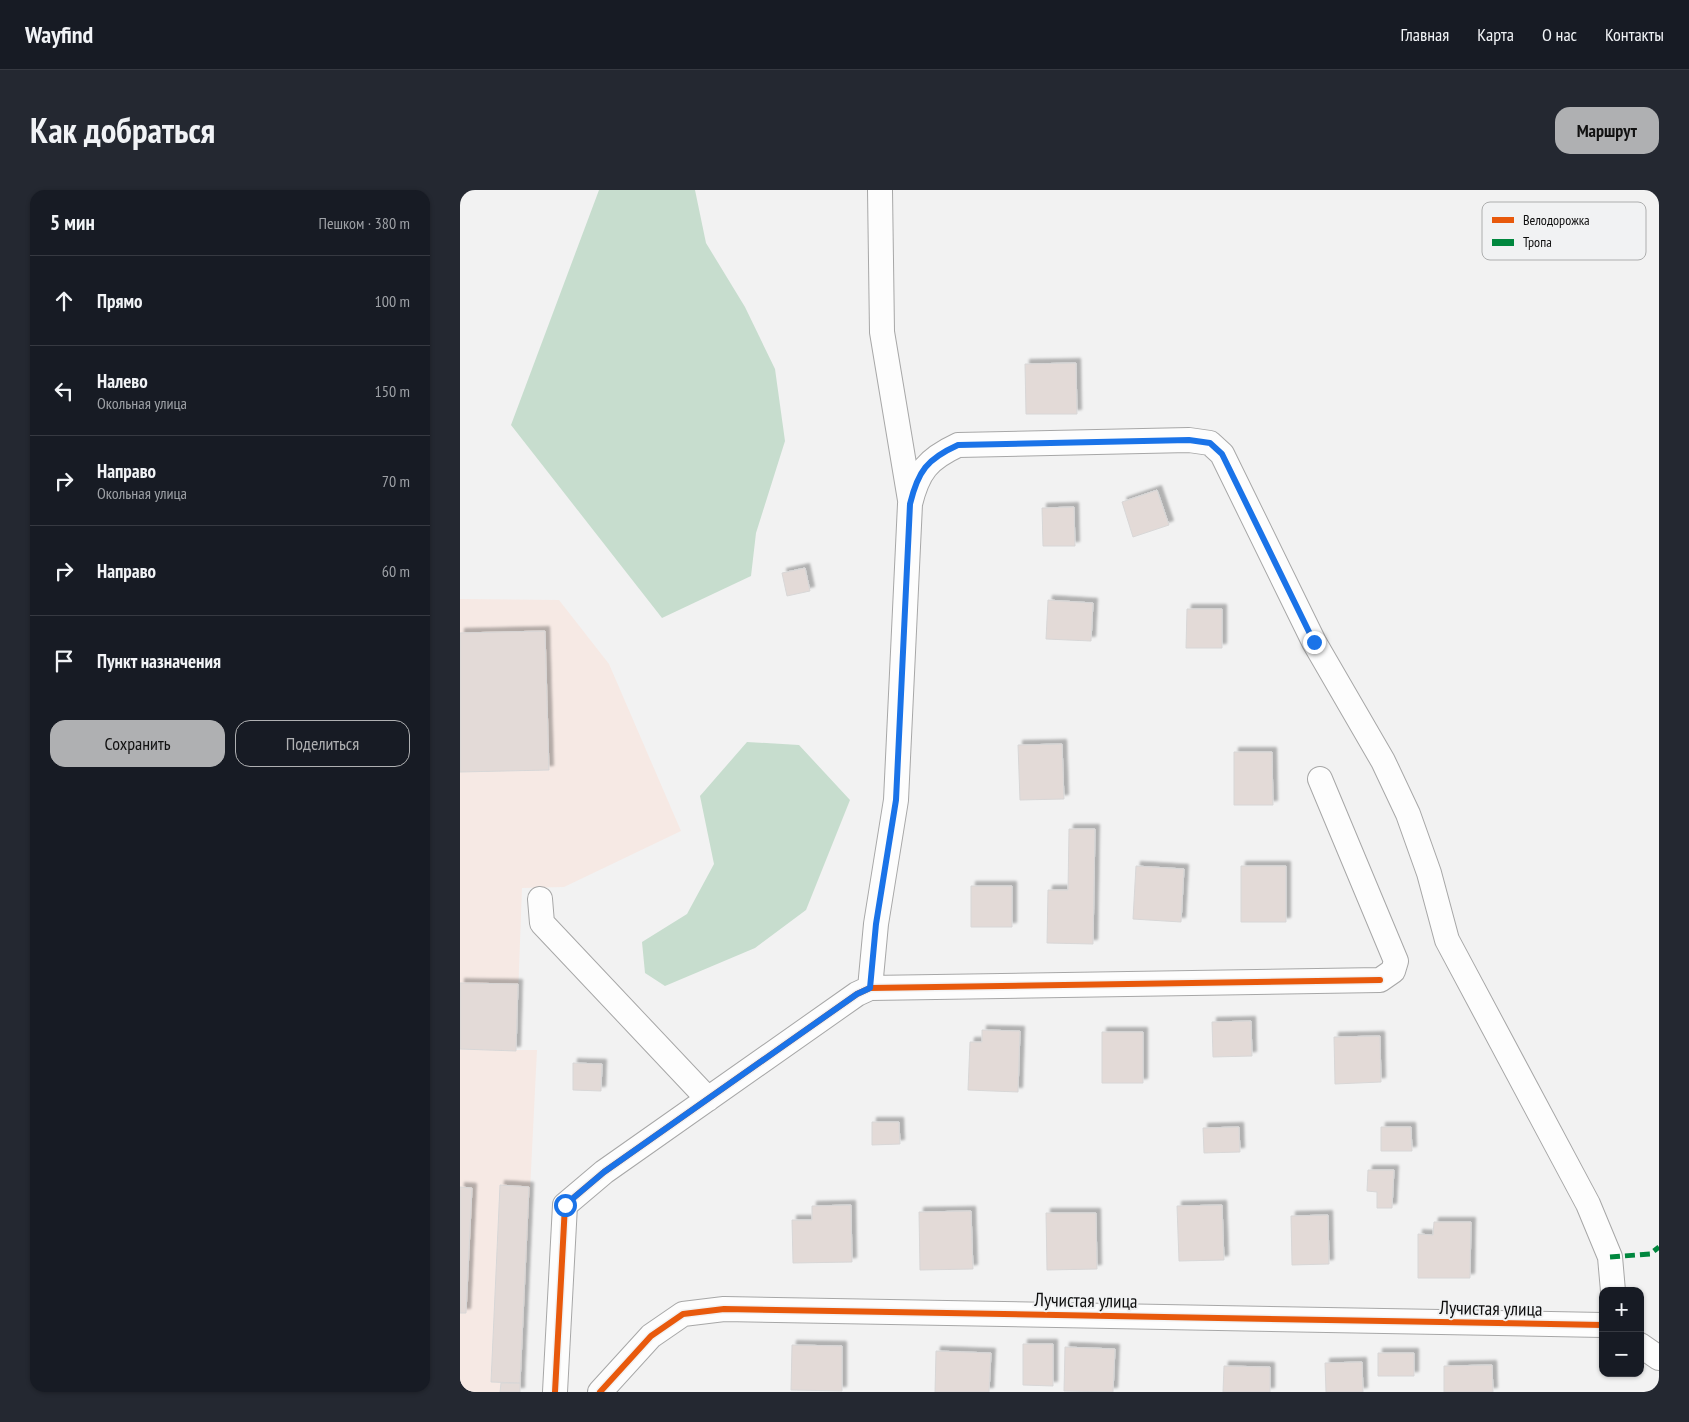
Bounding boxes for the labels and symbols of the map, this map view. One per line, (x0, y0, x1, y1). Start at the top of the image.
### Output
legend (1482, 202, 1646, 260)
text: Велодорожка (1523, 211, 1590, 229)
text: Тропа (1523, 233, 1552, 251)
route end (1303, 631, 1326, 654)
route start (554, 1194, 577, 1217)
street label: Лучистая улица (1033, 1287, 1138, 1313)
street label: Лучистая улица (1438, 1295, 1543, 1321)

